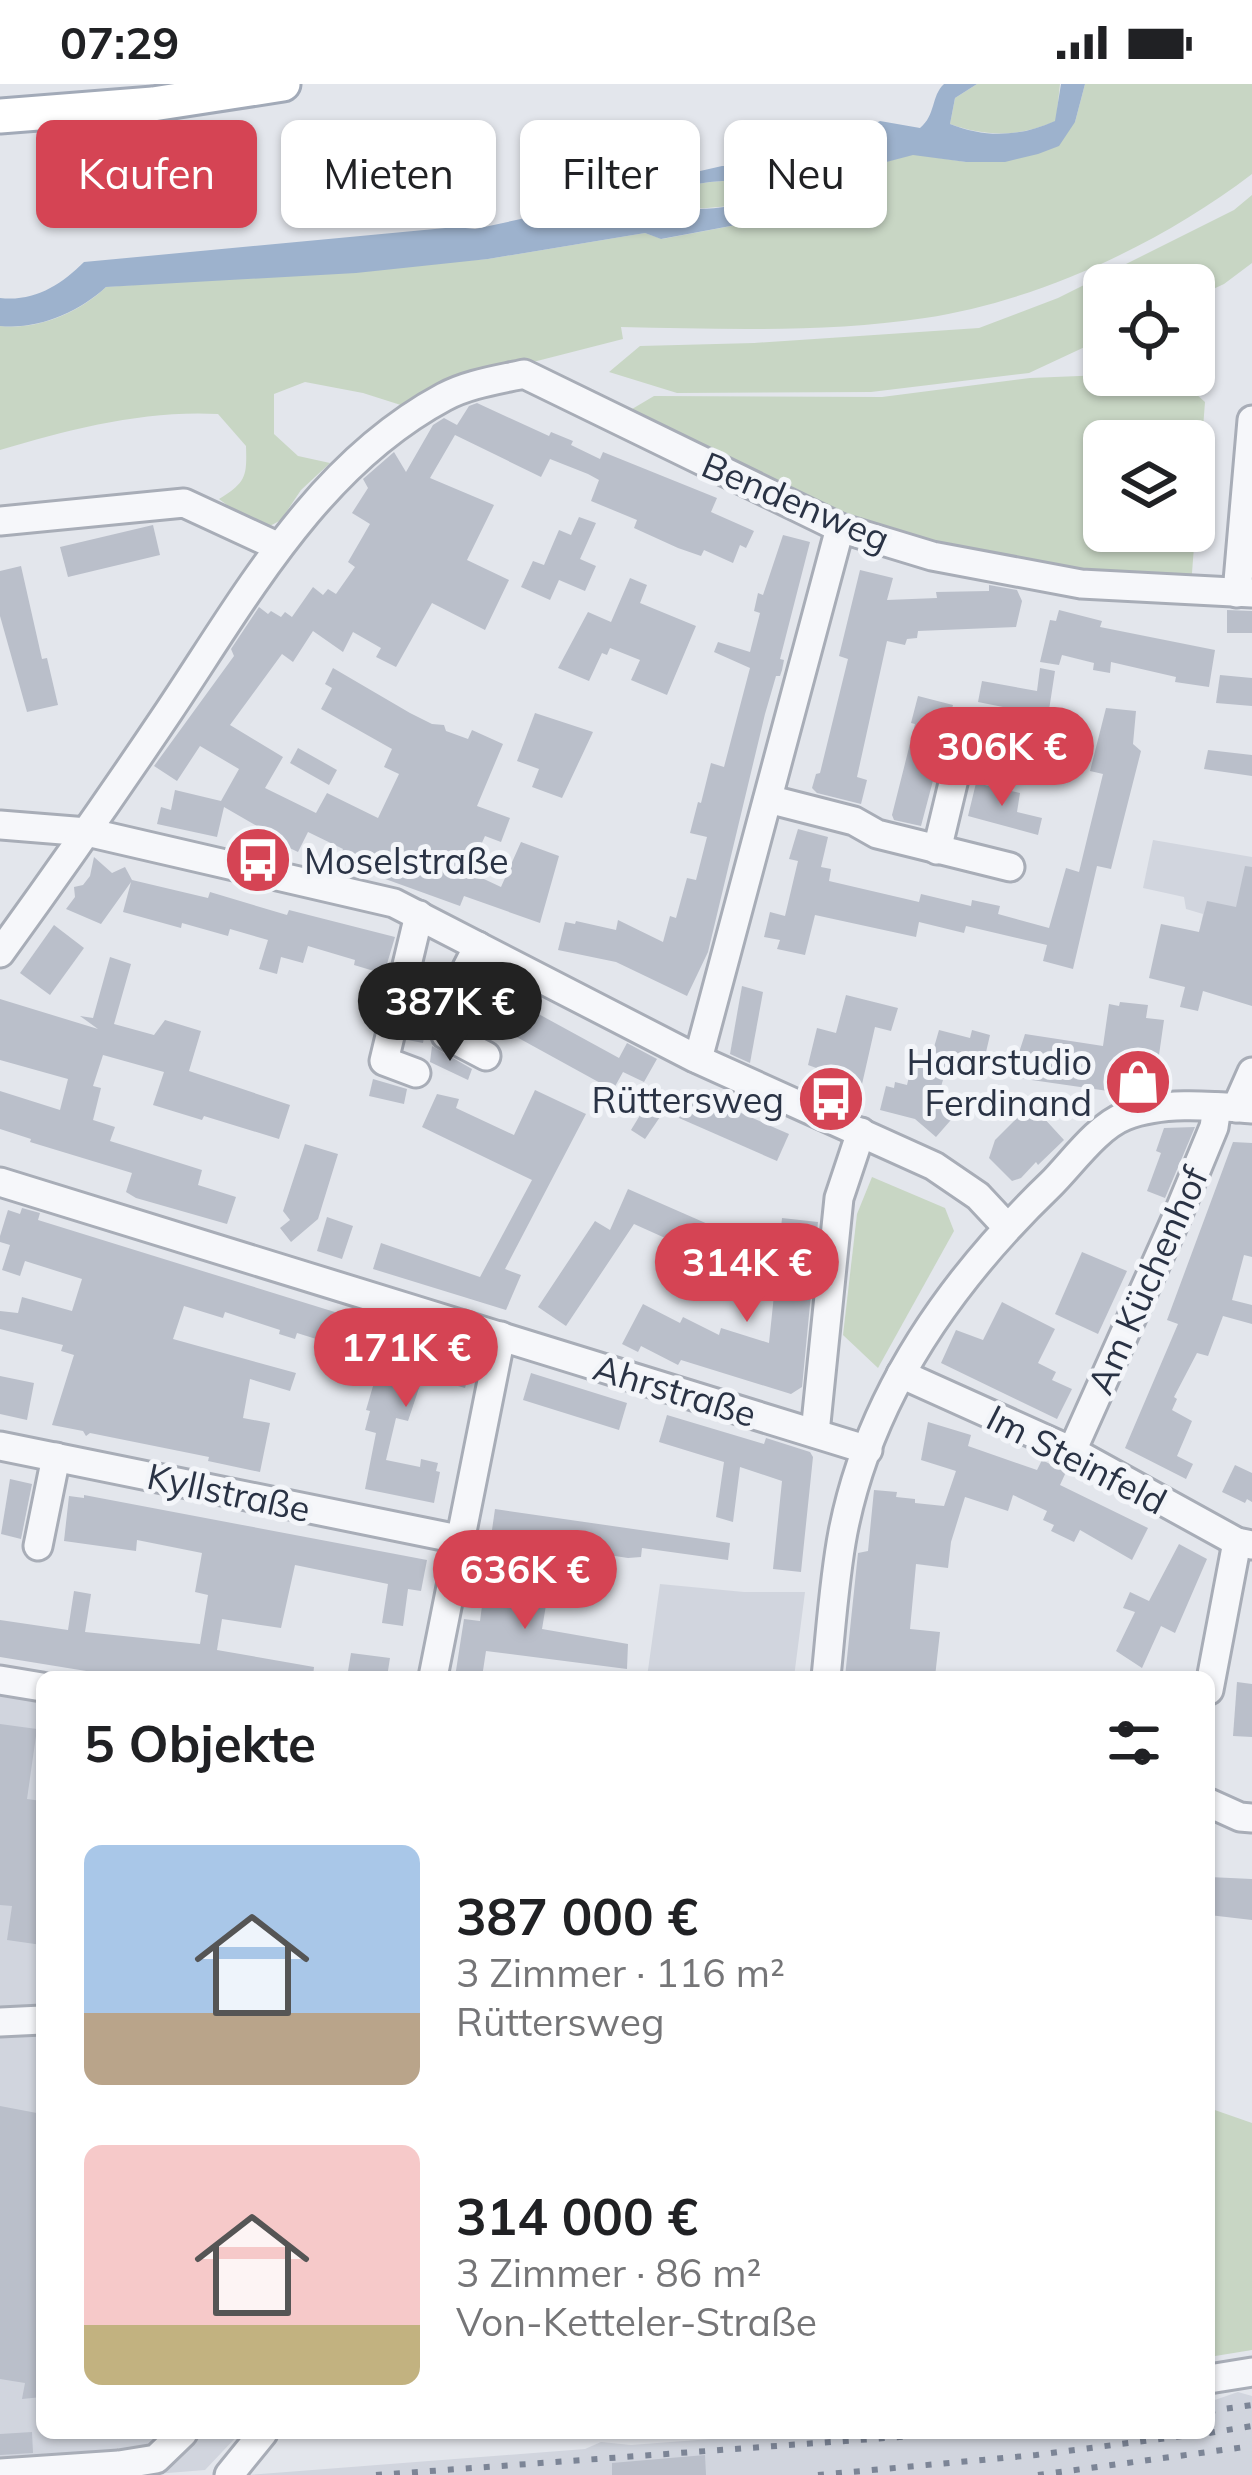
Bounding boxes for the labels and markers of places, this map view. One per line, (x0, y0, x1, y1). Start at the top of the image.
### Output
pin: 306K € (904, 707, 1100, 809)
bus stop icon: Moselstraße (223, 825, 293, 895)
place label: Moselstraße (304, 838, 509, 883)
pin: 387K € (352, 962, 548, 1064)
place label: Haarstudio Ferdinand (907, 1039, 1092, 1125)
shop icon: Haarstudio Ferdinand (1103, 1047, 1173, 1117)
bus stop icon: Rüttersweg (796, 1064, 866, 1134)
place label: Rüttersweg (591, 1077, 784, 1122)
pin: 314K € (649, 1223, 845, 1325)
pin: 171K € (308, 1308, 504, 1410)
pin: 636K € (427, 1530, 623, 1632)

